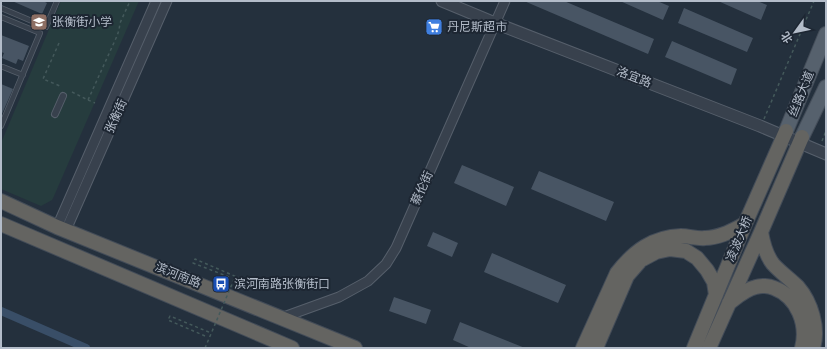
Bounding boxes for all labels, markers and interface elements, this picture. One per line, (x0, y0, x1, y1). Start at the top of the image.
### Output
school or university icon: 张衡街小学 (29, 12, 49, 32)
north arrow (775, 12, 815, 52)
place label: 张衡街小学 (52, 15, 112, 29)
supermarket icon: 丹尼斯超市 (424, 17, 444, 37)
place label: 丹尼斯超市 (447, 20, 507, 34)
text: 北 (779, 30, 795, 45)
street label: 洛宜路 (615, 64, 653, 90)
street label: 丝路大道 (786, 69, 816, 119)
street label: 张衡街 (102, 97, 130, 135)
street label: 蔡伦街 (408, 169, 436, 207)
street label: 凌波大桥 (723, 214, 755, 264)
street label: 滨河南路 (153, 260, 203, 290)
bus stop icon: 滨河南路张衡街口 (211, 274, 231, 294)
place label: 滨河南路张衡街口 (234, 277, 330, 291)

